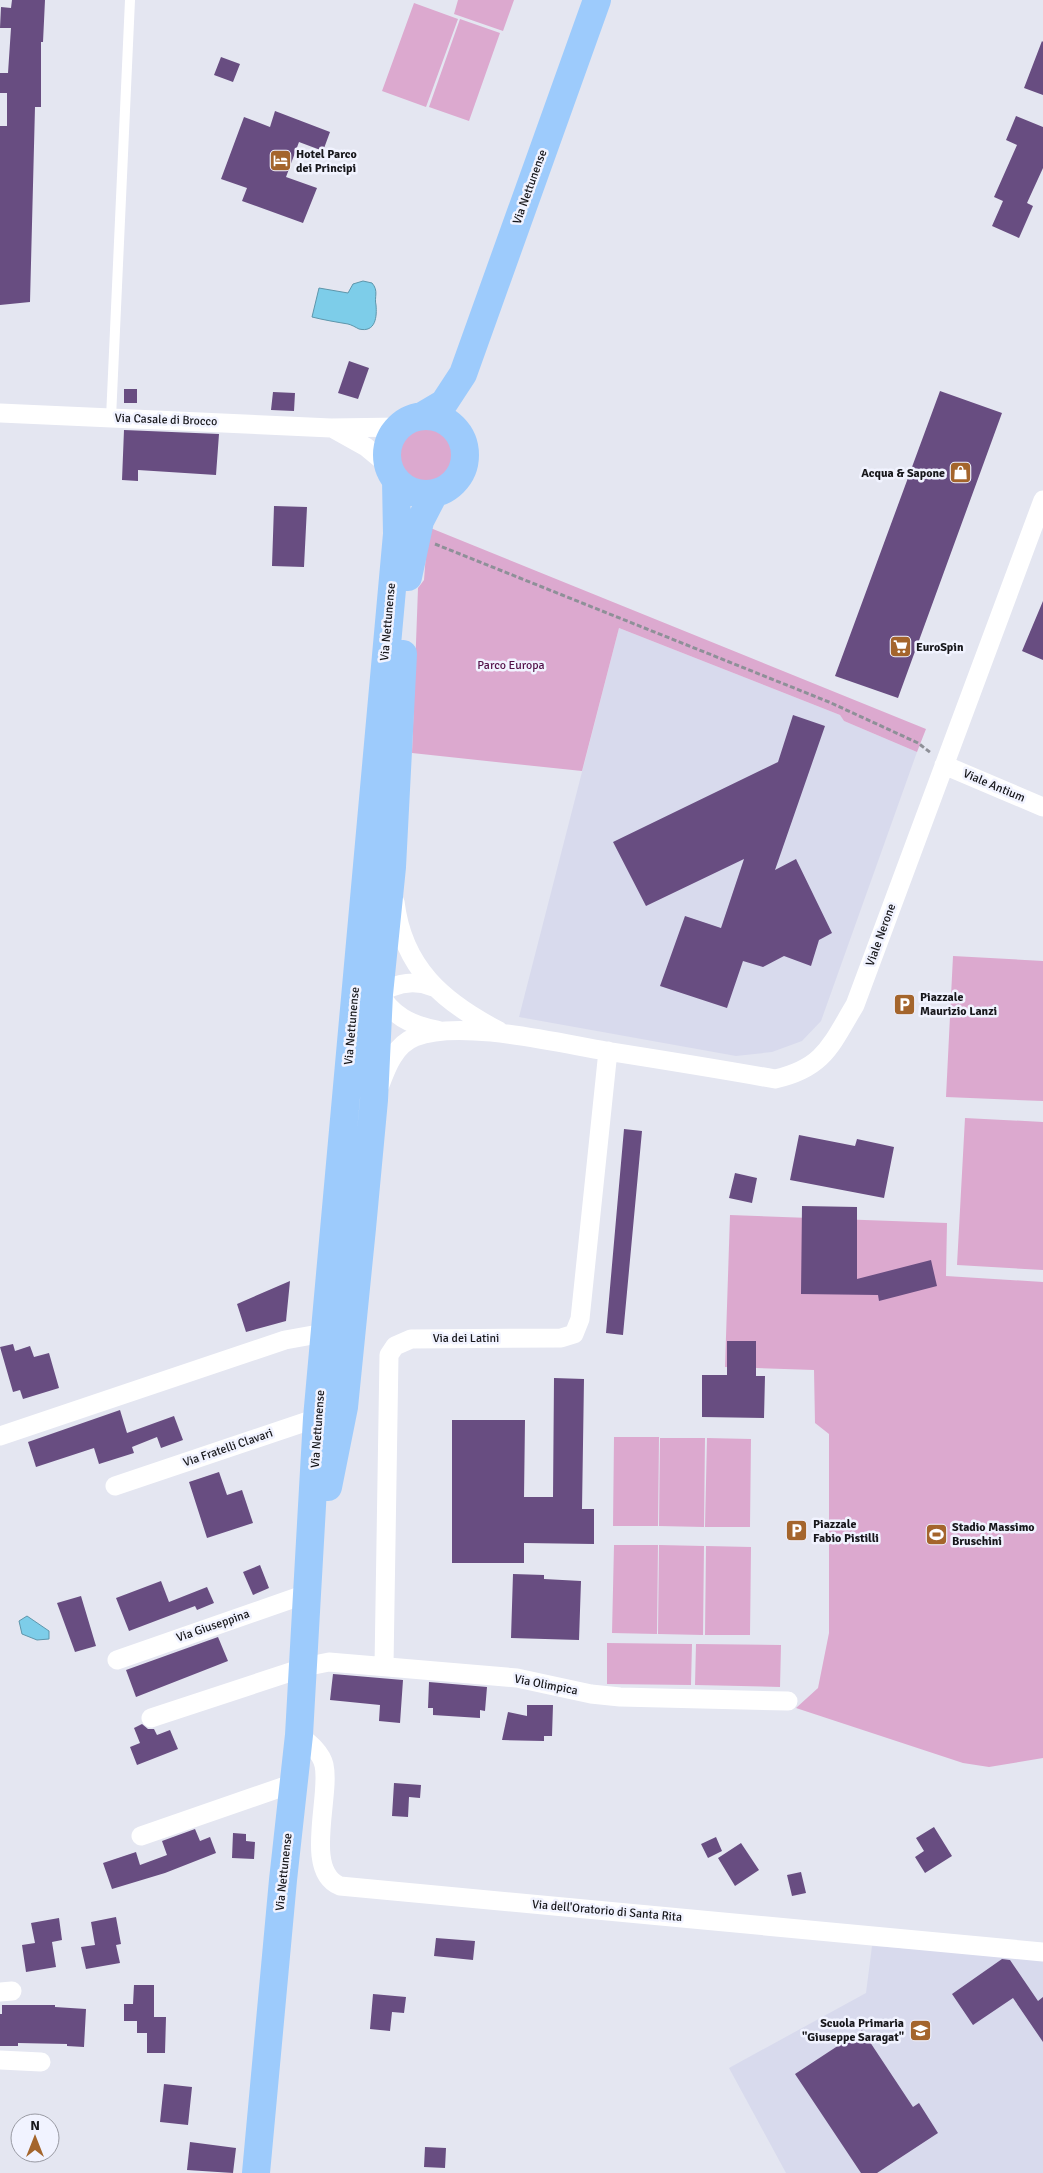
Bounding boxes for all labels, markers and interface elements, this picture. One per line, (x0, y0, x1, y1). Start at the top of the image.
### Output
place label: Hotel Parco dei Principi (296, 147, 357, 176)
street label: Via Nettunense (510, 148, 550, 226)
hotel icon: Hotel Parco dei Principi (268, 149, 292, 173)
street label: Via Casale di Brocco (114, 411, 218, 429)
shop icon: Acqua & Sapone (949, 461, 973, 485)
place label: Acqua & Sapone (861, 466, 945, 481)
street label: Via Nettunense (377, 582, 399, 662)
supermarket icon: EuroSpin (888, 635, 912, 659)
place label: EuroSpin (916, 640, 964, 655)
park label: Parco Europa (477, 658, 545, 673)
street label: Viale Antium (961, 766, 1027, 806)
street label: Viale Nerone (863, 902, 899, 968)
street label: Via Nettunense (341, 986, 363, 1066)
place label: Piazzale Maurizio Lanzi (920, 990, 997, 1019)
parking icon: Piazzale Maurizio Lanzi (892, 992, 916, 1016)
street label: Via dei Latini (433, 1331, 499, 1346)
street label: Via Nettunense (308, 1389, 328, 1469)
street label: Via Fratelli Clavari (181, 1426, 275, 1470)
place label: Piazzale Fabio Pistilli (813, 1517, 879, 1546)
parking icon: Piazzale Fabio Pistilli (785, 1519, 809, 1543)
place label: Stadio Massimo Bruschini (952, 1520, 1035, 1549)
sports icon: Stadio Massimo Bruschini (924, 1522, 948, 1546)
street label: Via Giuseppina (175, 1606, 251, 1646)
street label: Via Olimpica (513, 1671, 579, 1699)
street label: Via Nettunense (272, 1832, 296, 1912)
street label: Via dell'Oratorio di Santa Rita (531, 1897, 683, 1925)
place label: Scuola Primaria "Giuseppe Saragat" (802, 2016, 904, 2045)
school or university icon: Scuola Primaria "Giuseppe Saragat" (908, 2018, 932, 2042)
north arrow (10, 2113, 60, 2163)
text: N (30, 2117, 40, 2134)

